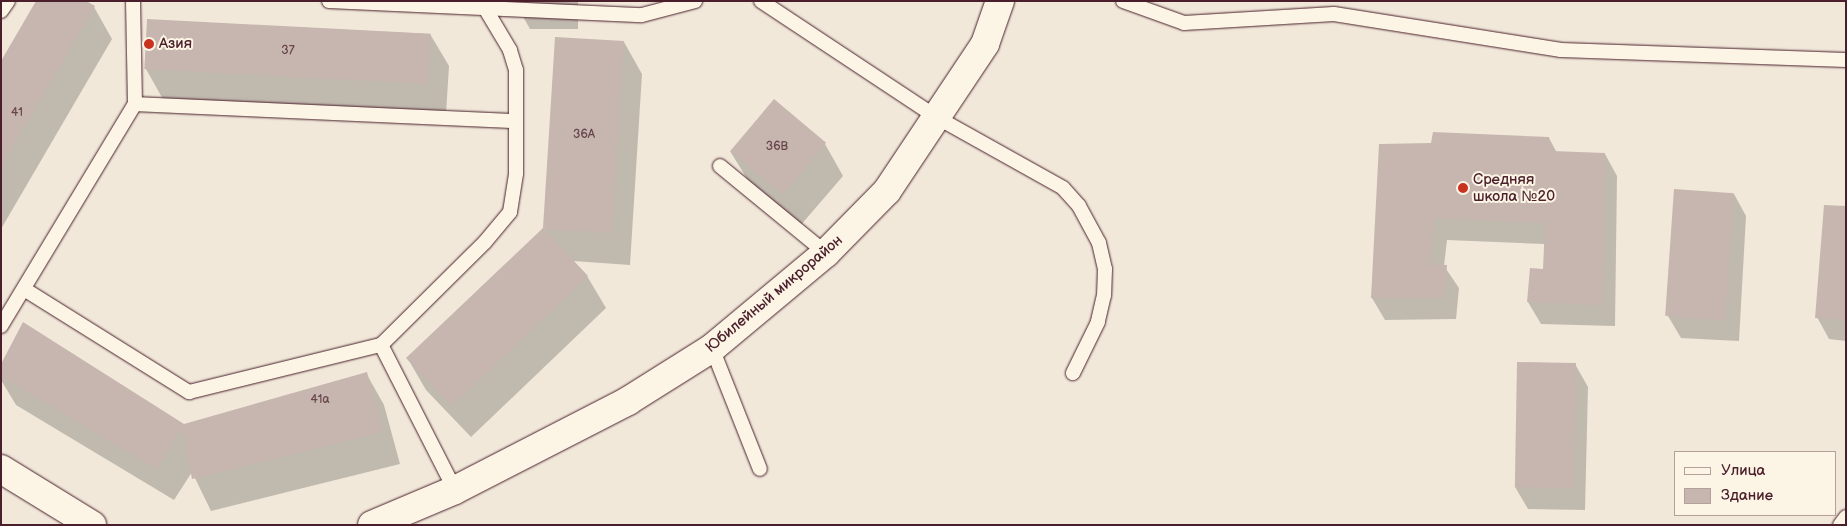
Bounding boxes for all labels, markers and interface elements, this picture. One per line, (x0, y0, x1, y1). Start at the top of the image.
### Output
place label: Азия (159, 35, 192, 53)
marker: Азия (143, 38, 155, 50)
house number: 37 (281, 44, 295, 58)
house number: 41 (11, 106, 23, 120)
house number: 36А (573, 128, 595, 142)
house number: 36В (766, 140, 788, 154)
place label: Средняя школа №20 (1473, 170, 1555, 205)
marker: Средняя школа №20 (1457, 182, 1469, 194)
street label: Юбилейный микрорайон (702, 231, 846, 357)
house number: 41а (310, 393, 330, 407)
legend (1674, 451, 1837, 516)
text: Улица (1721, 461, 1765, 480)
text: Здание (1721, 486, 1773, 505)

